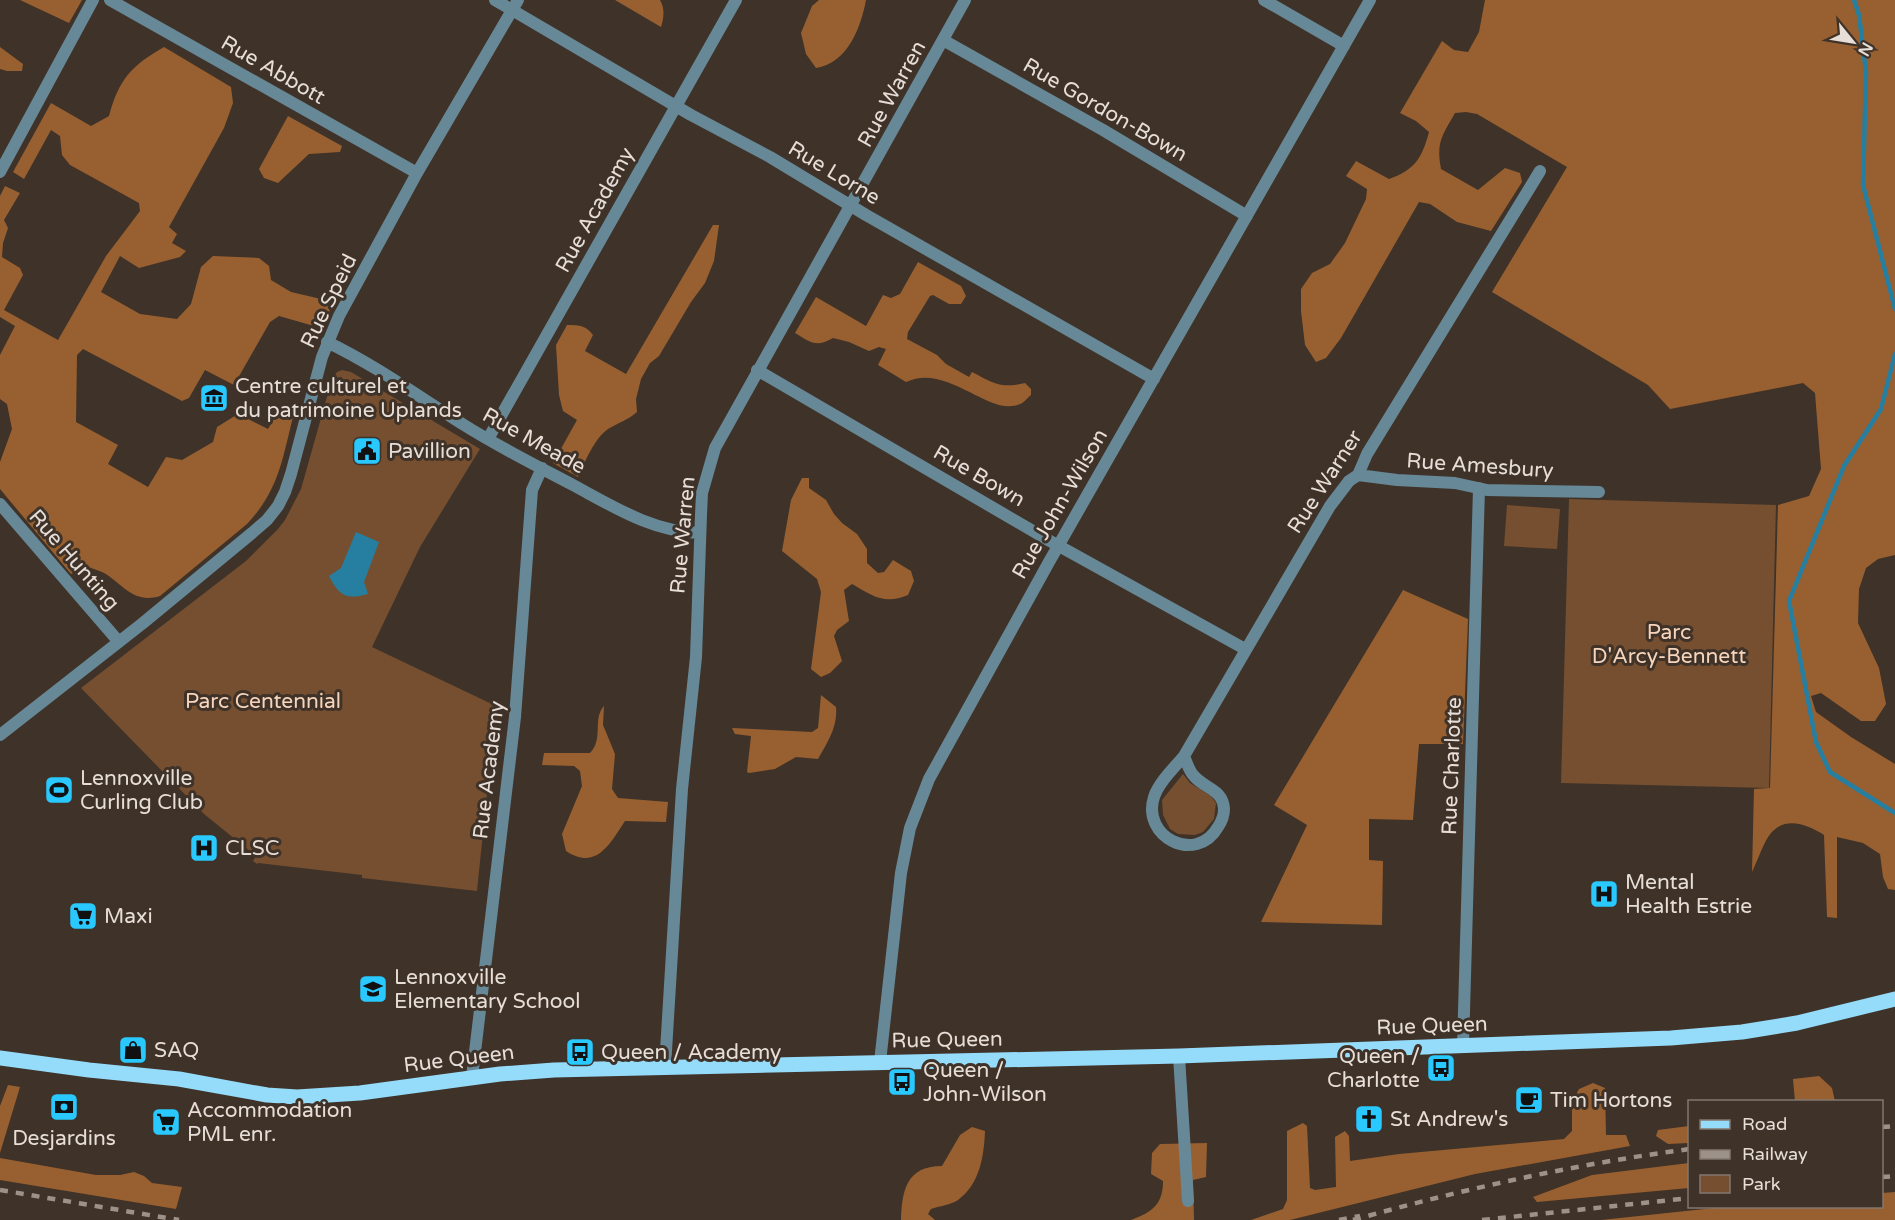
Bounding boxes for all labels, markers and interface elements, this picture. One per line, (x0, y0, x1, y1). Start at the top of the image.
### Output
north arrow (1823, 12, 1883, 72)
street label: Rue Abbott (217, 30, 329, 110)
street label: Rue Warren (853, 36, 931, 152)
text: N (1853, 38, 1877, 60)
street label: Rue Gordon-Bown (1018, 53, 1192, 167)
street label: Rue Lorne (784, 136, 885, 210)
street label: Rue Academy (550, 143, 640, 277)
street label: Rue Speid (296, 250, 362, 352)
place label: Centre culturel et du patrimoine Uplands (235, 374, 462, 423)
museum icon: Centre culturel et du patrimoine Uplands (198, 382, 230, 414)
street label: Rue Meade (478, 402, 590, 480)
street label: Rue John-Wilson (1007, 425, 1113, 583)
street label: Rue Warner (1282, 426, 1368, 538)
public building icon: Pavillion (351, 435, 383, 467)
place label: Pavillion (388, 439, 471, 464)
street label: Rue Bown (929, 440, 1029, 512)
street label: Rue Amesbury (1406, 448, 1554, 484)
street label: Rue Warren (665, 475, 701, 595)
street label: Rue Hunting (23, 505, 125, 615)
park label: Parc D'Arcy-Bennett (1592, 620, 1746, 669)
park label: Parc Centennial (185, 689, 341, 714)
street label: Rue Charlotte (1437, 696, 1467, 835)
street label: Rue Academy (468, 699, 510, 841)
place label: Lennoxville Curling Club (80, 766, 203, 815)
sports icon: Lennoxville Curling Club (43, 774, 75, 806)
hospital icon: CLSC (188, 832, 220, 864)
place label: CLSC (225, 836, 279, 861)
place label: Mental Health Estrie (1625, 870, 1752, 919)
hospital icon: Mental Health Estrie (1588, 878, 1620, 910)
supermarket icon: Maxi (67, 900, 99, 932)
place label: Maxi (104, 904, 153, 929)
place label: Lennoxville Elementary School (394, 965, 581, 1014)
school or university icon: Lennoxville Elementary School (357, 973, 389, 1005)
street label: Rue Queen (1376, 1012, 1488, 1040)
street label: Rue Queen (891, 1027, 1003, 1053)
shop icon: SAQ (117, 1034, 149, 1066)
bus stop icon: Queen / Academy (564, 1036, 596, 1068)
place label: SAQ (154, 1038, 199, 1063)
street label: Rue Queen (402, 1040, 516, 1078)
place label: Queen / Academy (601, 1040, 781, 1065)
place label: Queen / Charlotte (1327, 1044, 1420, 1093)
bus stop icon: Queen / Charlotte (1425, 1052, 1457, 1084)
place label: Queen / John-Wilson (923, 1058, 1047, 1107)
bus stop icon: Queen / John-Wilson (886, 1066, 918, 1098)
cafe icon: Tim Hortons (1513, 1084, 1545, 1116)
place label: Tim Hortons (1550, 1088, 1672, 1113)
bank icon: Desjardins (48, 1091, 80, 1123)
place label: Accommodation PML enr. (187, 1098, 352, 1147)
legend (1688, 1100, 1883, 1208)
church icon: St Andrew's (1353, 1103, 1385, 1135)
supermarket icon: Accommodation PML enr. (150, 1106, 182, 1138)
place label: St Andrew's (1390, 1107, 1508, 1132)
text: Road (1742, 1113, 1787, 1135)
place label: Desjardins (12, 1126, 116, 1151)
text: Railway (1742, 1143, 1808, 1165)
text: Park (1742, 1173, 1781, 1195)

